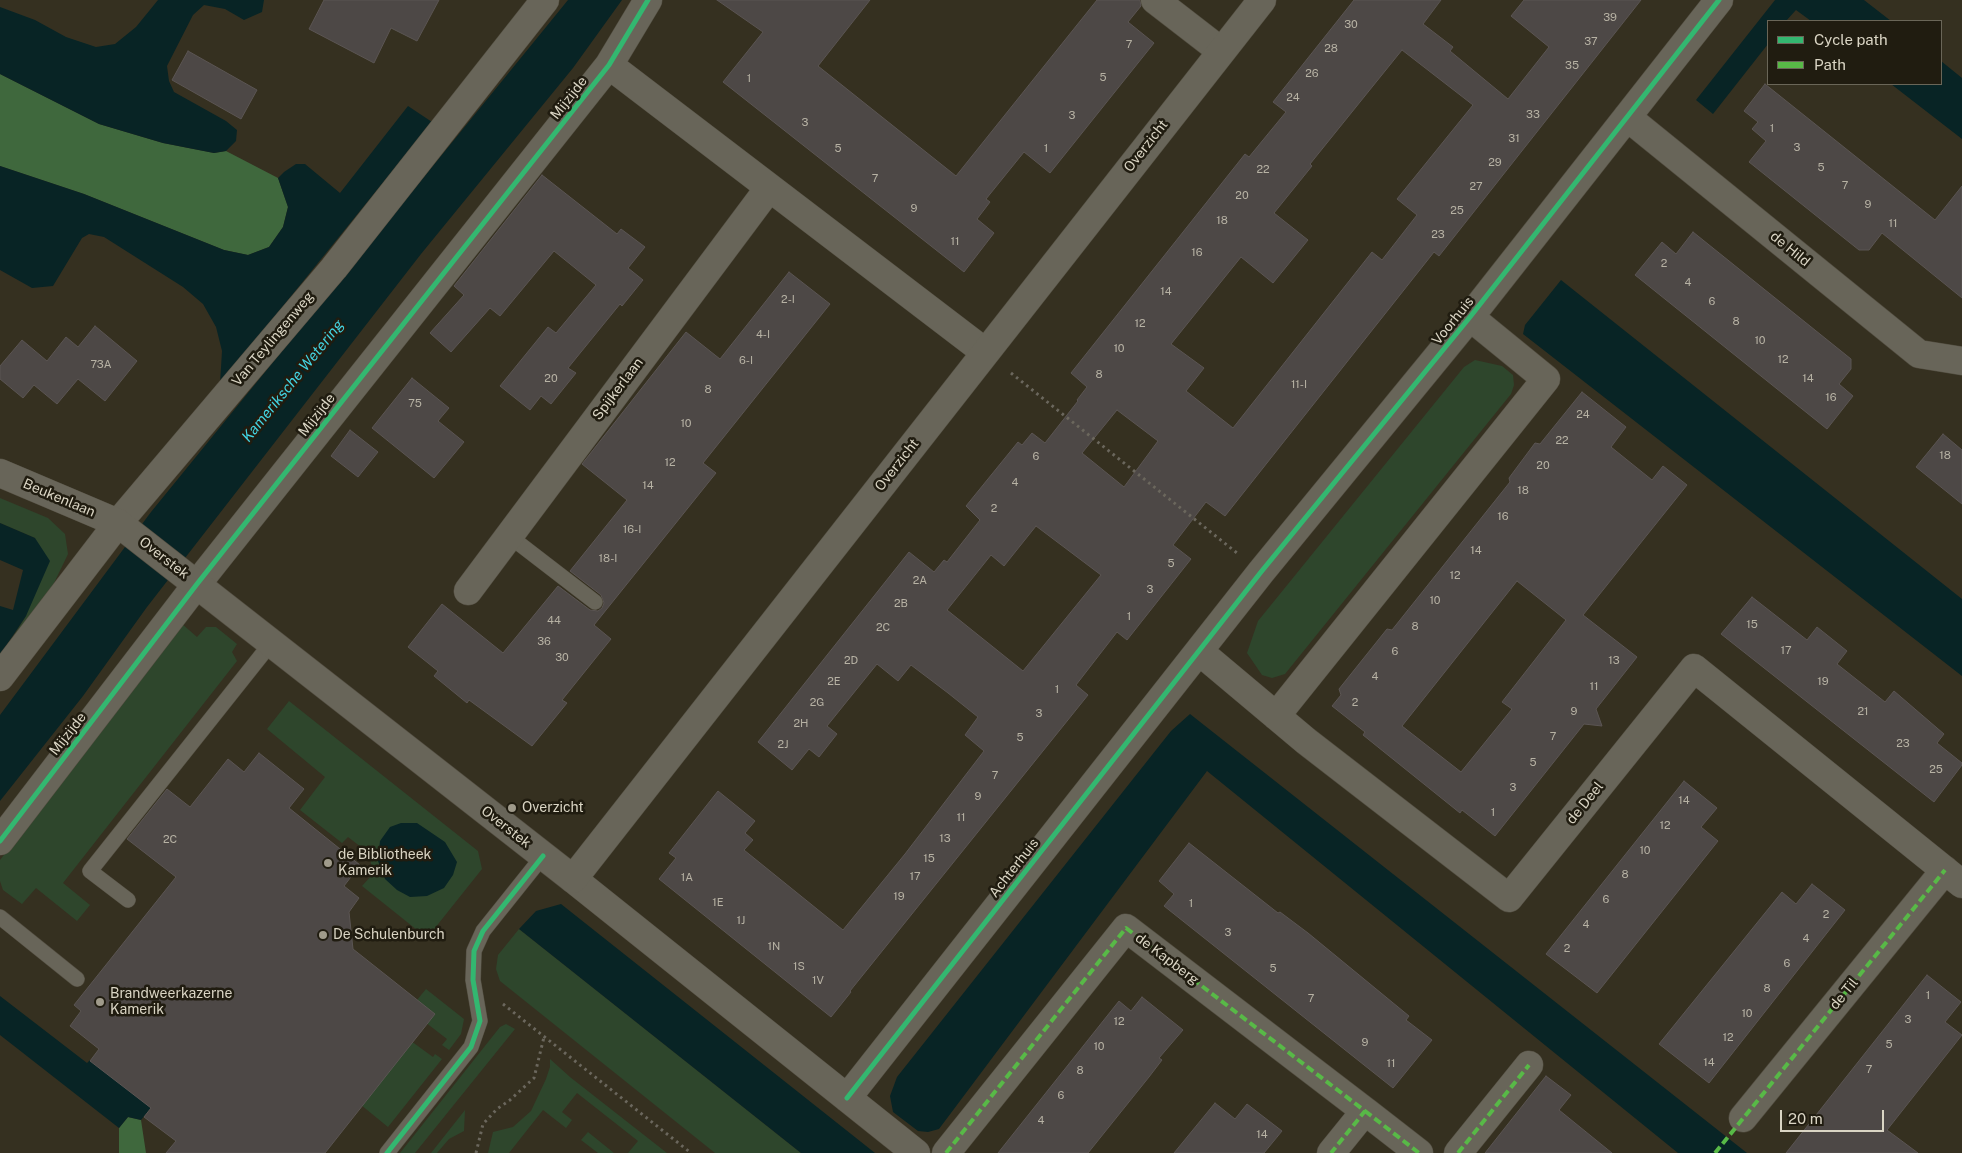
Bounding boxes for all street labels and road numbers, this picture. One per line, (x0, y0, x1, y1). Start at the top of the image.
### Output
street label: Mijzijde (547, 73, 591, 123)
street label: Overzicht (1120, 117, 1172, 175)
street label: de Hild (1767, 228, 1813, 270)
street label: Van Teylingenweg (229, 288, 317, 390)
street label: Voorhuis (1429, 294, 1477, 348)
street label: Spijkerlaan (589, 355, 647, 423)
street label: Mijzijde (295, 390, 339, 440)
street label: Overzicht (871, 436, 923, 494)
street label: Beukenlaan (20, 475, 98, 521)
street label: Overstek (136, 533, 192, 583)
street label: Mijzijde (46, 709, 90, 759)
street label: de Deel (1563, 778, 1607, 828)
street label: Overstek (478, 802, 534, 852)
street label: Achterhuis (986, 835, 1042, 901)
street label: de Kapberg (1132, 930, 1202, 988)
street label: de Til (1826, 975, 1862, 1013)

